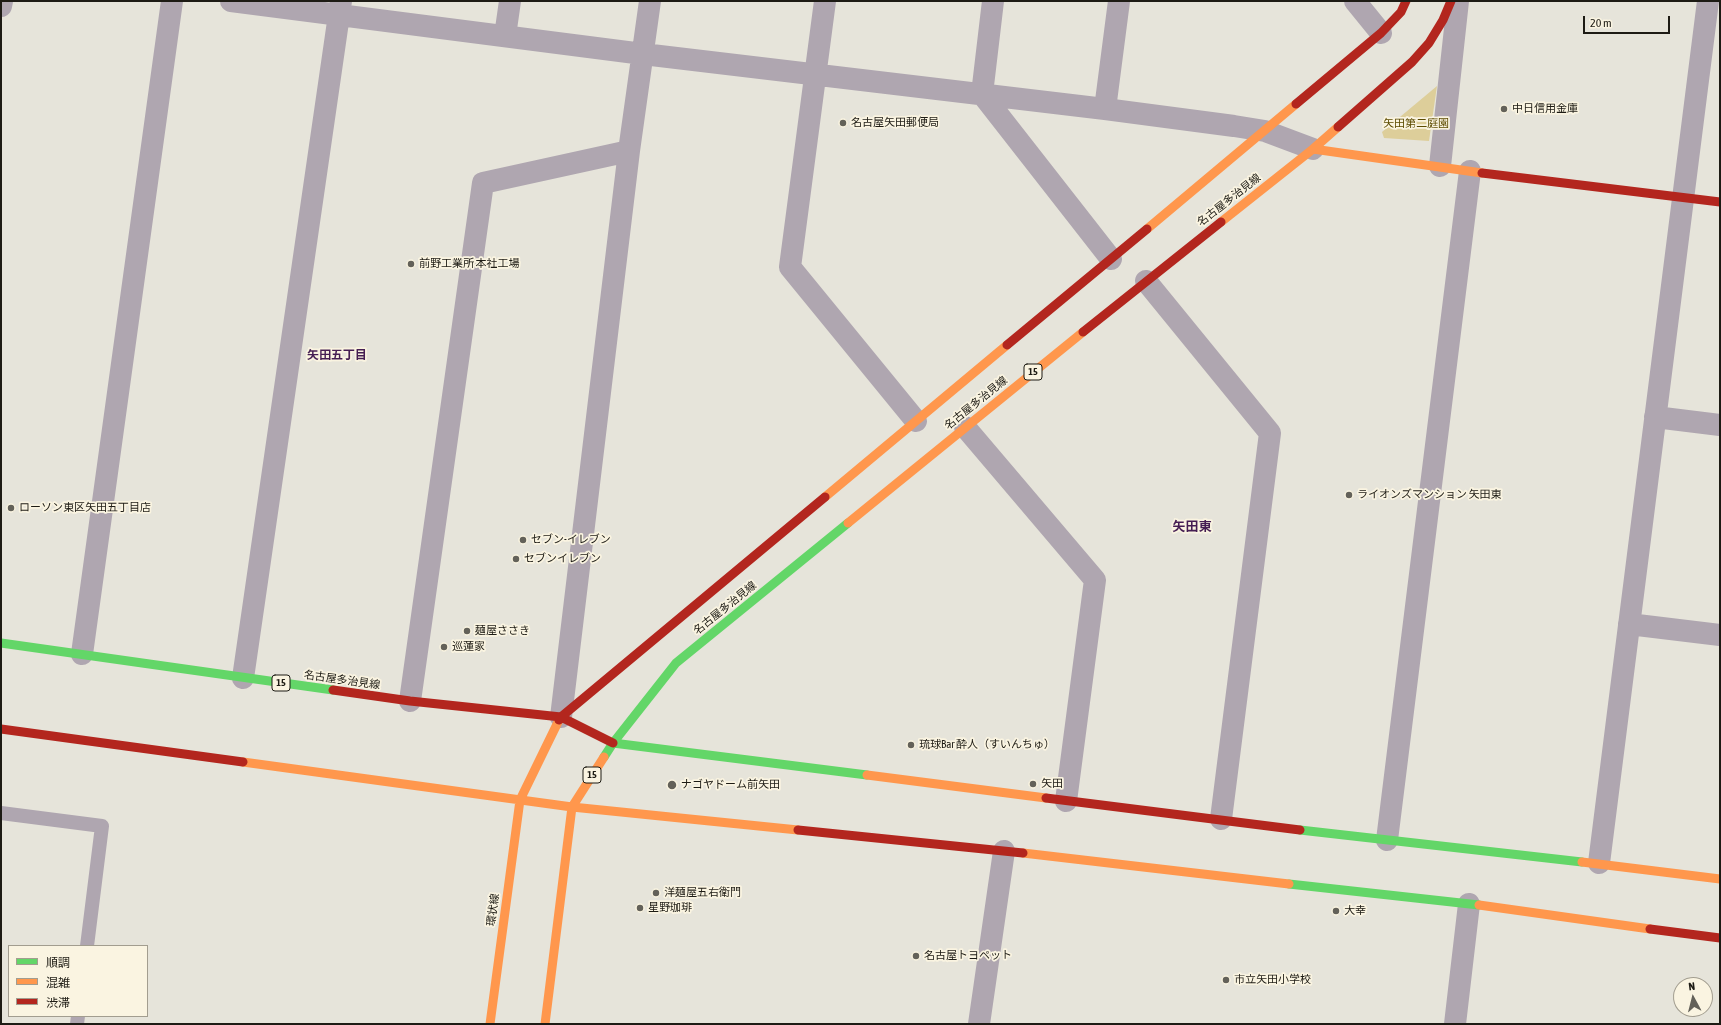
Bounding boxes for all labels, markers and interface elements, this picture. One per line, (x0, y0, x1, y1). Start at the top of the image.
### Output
scale bar (1585, 8, 1672, 34)
text: 20 m (1590, 16, 1612, 30)
place label: 中日信用金庫 (1512, 102, 1578, 116)
marker: 中日信用金庫 (1499, 104, 1509, 114)
place label: 名古屋矢田郵便局 (851, 116, 939, 130)
park label: 矢田第二庭園 (1383, 117, 1449, 131)
marker: 名古屋矢田郵便局 (838, 118, 848, 128)
street label: 名古屋多治見線 (1195, 171, 1263, 229)
place label: 前野工業所 本社工場 (419, 257, 520, 271)
marker: 前野工業所 本社工場 (406, 259, 416, 269)
district label: 矢田五丁目 (307, 348, 367, 362)
road number: 15 (1024, 364, 1042, 380)
street label: 名古屋多治見線 (942, 374, 1010, 432)
place label: ライオンズマンション 矢田東 (1357, 488, 1502, 502)
marker: ライオンズマンション 矢田東 (1344, 490, 1354, 500)
place label: ローソン東区矢田五丁目店 (19, 501, 151, 515)
marker: ローソン東区矢田五丁目店 (6, 503, 16, 513)
district label: 矢田東 (1173, 519, 1211, 535)
place label: セブン-イレブン (531, 533, 611, 547)
marker: セブン-イレブン (518, 535, 528, 545)
place label: セブンイレブン (524, 552, 601, 566)
marker: セブンイレブン (511, 554, 521, 564)
street label: 名古屋多治見線 (691, 579, 759, 637)
place label: 麺屋ささき (475, 624, 530, 638)
marker: 麺屋ささき (462, 626, 472, 636)
place label: 巡蓮家 (452, 640, 485, 654)
marker: 巡蓮家 (439, 642, 449, 652)
street label: 名古屋多治見線 (303, 668, 381, 692)
road number: 15 (272, 675, 290, 691)
place label: 琉球Bar 酔人（すいんちゅ） (919, 738, 1055, 752)
marker: 琉球Bar 酔人（すいんちゅ） (906, 740, 916, 750)
road number: 15 (583, 767, 601, 783)
place label: 矢田 (1041, 777, 1063, 791)
place label: ナゴヤドーム前矢田 (681, 778, 780, 792)
marker: ナゴヤドーム前矢田 (666, 779, 678, 791)
marker: 矢田 (1028, 779, 1038, 789)
place label: 洋麺屋五右衛門 (664, 886, 741, 900)
marker: 洋麺屋五右衛門 (651, 888, 661, 898)
street label: 環状線 (484, 893, 502, 927)
place label: 星野珈琲 (648, 901, 692, 915)
marker: 星野珈琲 (635, 903, 645, 913)
place label: 大幸 (1344, 904, 1366, 918)
marker: 大幸 (1331, 906, 1341, 916)
legend (8, 945, 148, 1017)
place label: 名古屋トヨペット (924, 949, 1012, 963)
marker: 名古屋トヨペット (911, 951, 921, 961)
text: 順調 (46, 956, 70, 970)
place label: 市立矢田小学校 (1234, 973, 1311, 987)
marker: 市立矢田小学校 (1221, 975, 1231, 985)
text: 混雑 (46, 976, 70, 990)
north arrow (1673, 977, 1713, 1017)
text: N (1688, 980, 1696, 992)
text: 渋滞 (46, 996, 70, 1010)

